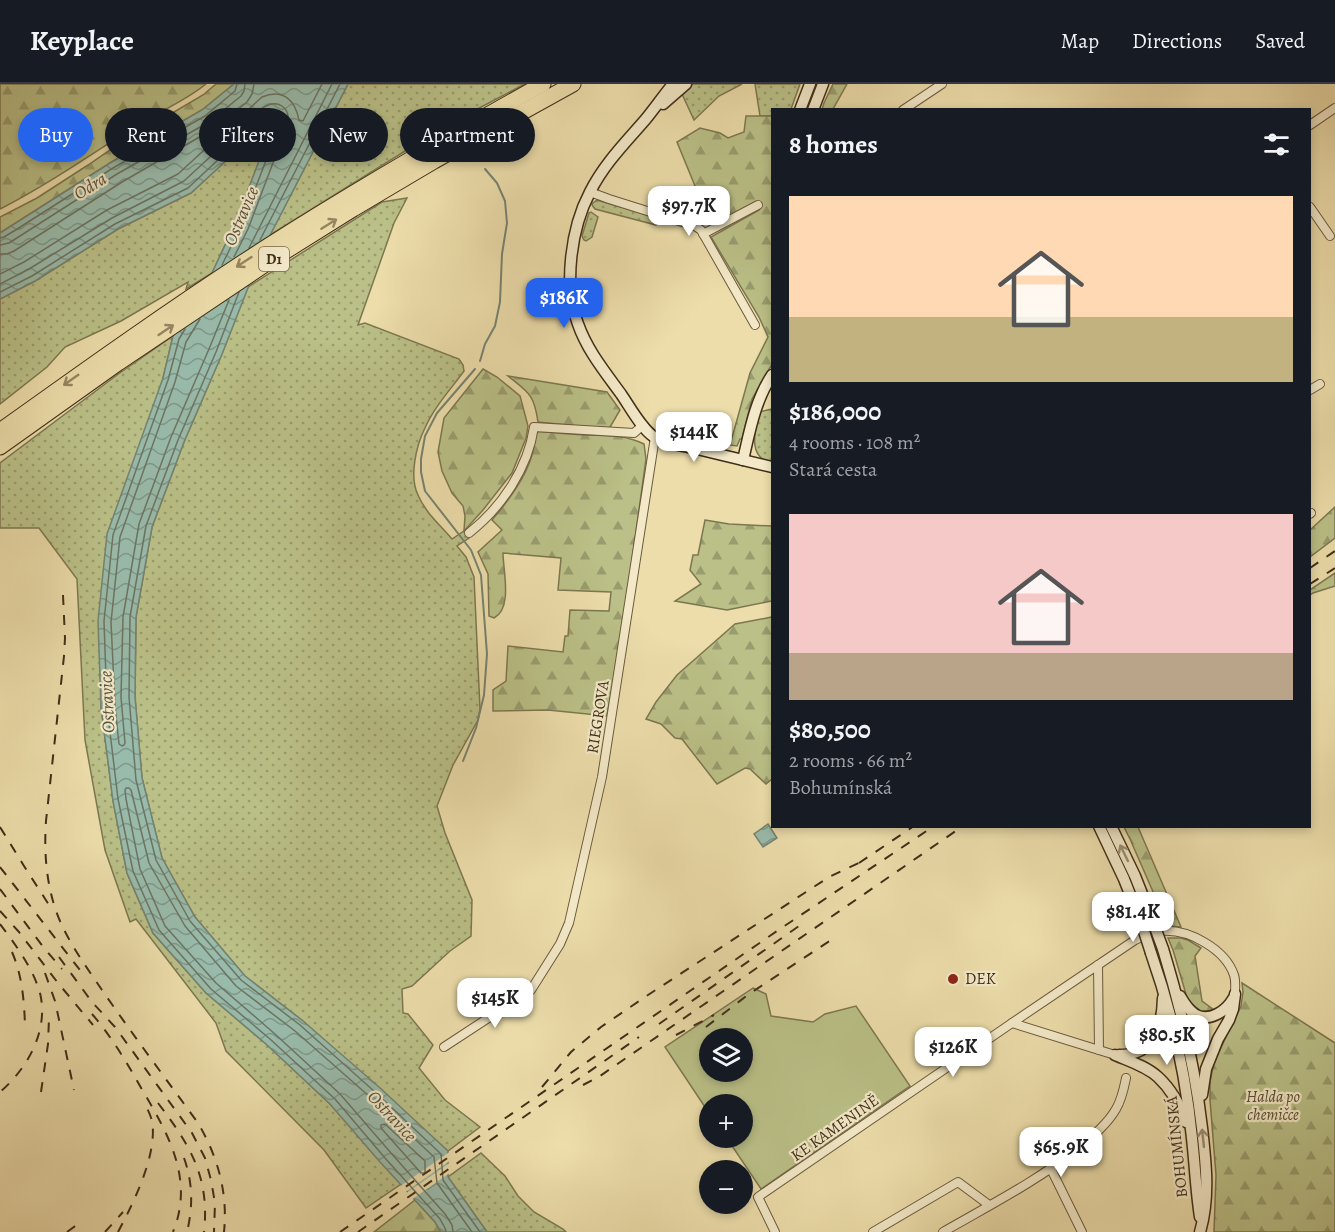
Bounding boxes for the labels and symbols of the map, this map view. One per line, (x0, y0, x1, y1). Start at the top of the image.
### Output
water label: Odra (69, 167, 111, 205)
water label: Ostravice (218, 182, 264, 249)
pin: $97.7K (640, 186, 738, 237)
one-way arrow (321, 218, 337, 230)
road number: D1 (259, 247, 289, 271)
one-way arrow (236, 256, 252, 268)
pin: $186K (522, 278, 606, 329)
one-way arrow (157, 324, 174, 336)
one-way arrow (63, 374, 80, 386)
pin: $144K (652, 412, 736, 463)
water label: Ostravice (93, 670, 121, 734)
street label: RIEGROVA (581, 678, 615, 755)
one-way arrow (1118, 845, 1130, 862)
pin: $81.4K (1084, 892, 1182, 943)
place label: DEK (965, 968, 996, 990)
marker: DEK (946, 972, 960, 986)
pin: $145K (453, 978, 537, 1029)
pin: $80.5K (1118, 1015, 1216, 1066)
pin: $126K (911, 1027, 995, 1078)
water label: Ostravice (362, 1085, 422, 1147)
park label: Halda po chemičce (1246, 1086, 1300, 1126)
street label: KE KAMENINĚ (786, 1089, 884, 1167)
street label: BOHUMÍNSKÁ (1161, 1094, 1193, 1199)
pin: $65.9K (1012, 1127, 1110, 1178)
one-way arrow (1197, 1128, 1208, 1148)

